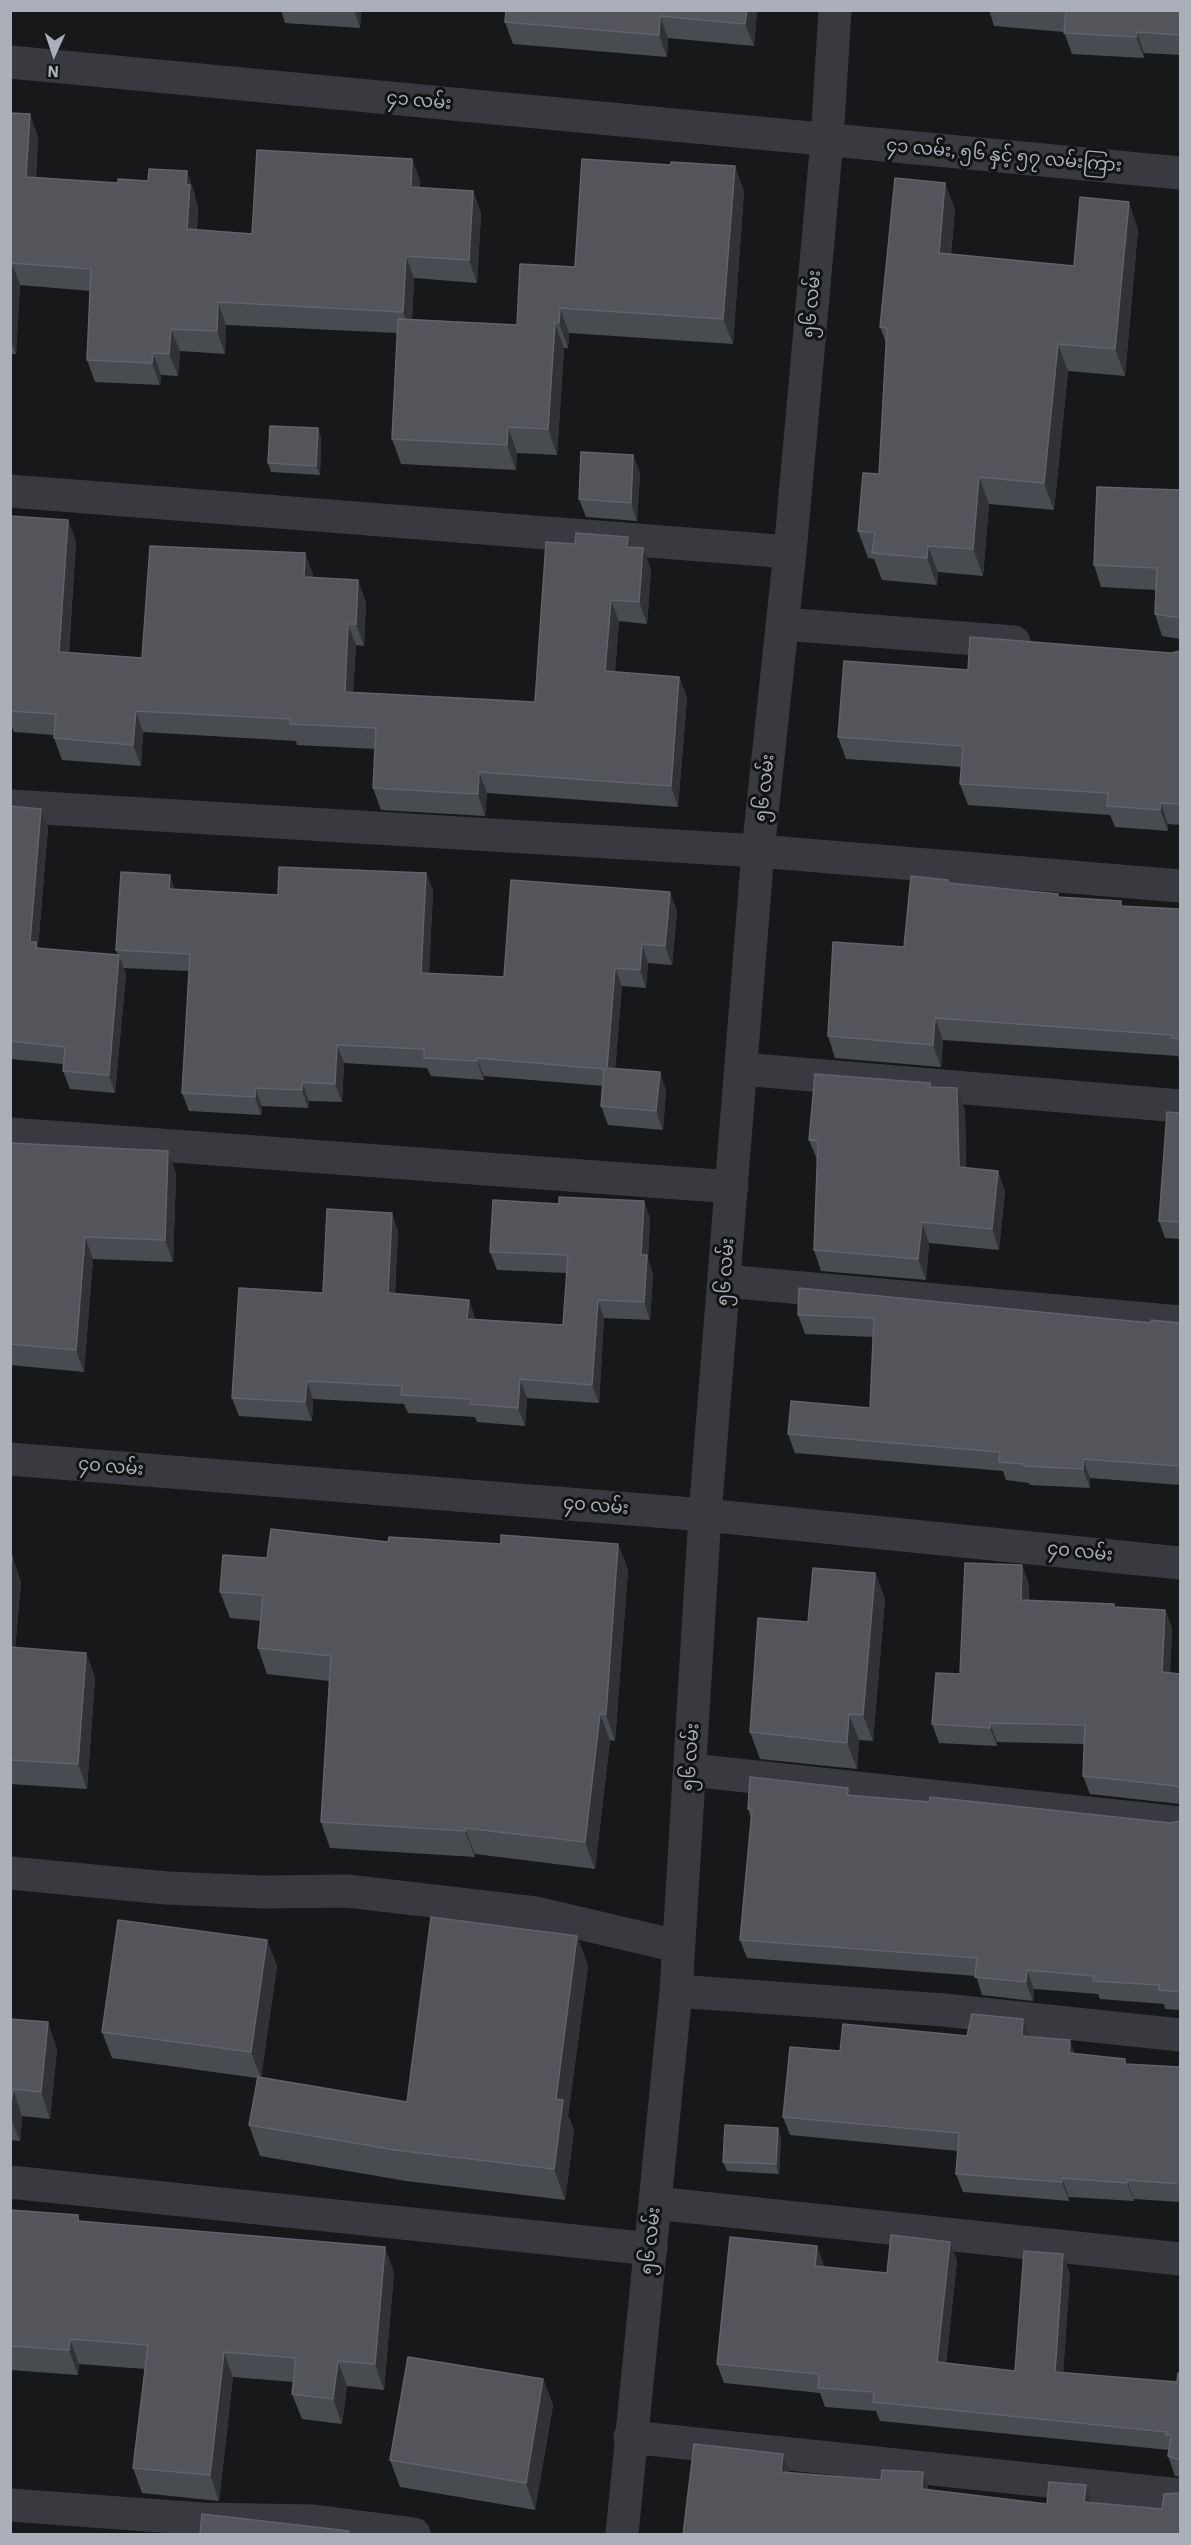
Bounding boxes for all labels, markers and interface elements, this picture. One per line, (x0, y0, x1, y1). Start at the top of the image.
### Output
north arrow (24, 24, 84, 84)
text: N (47, 62, 59, 82)
street label: ၄၁ လမ်း (386, 87, 452, 115)
street label: ၄၁ လမ်း, ၅၆ နှင့် ၅၇ လမ်းကြား (885, 135, 1123, 177)
street label: ၅၆ လမ်း (798, 269, 826, 339)
street label: ၅၆ လမ်း (751, 753, 779, 823)
street label: ၅၆ လမ်း (713, 1237, 739, 1307)
street label: ၄၀ လမ်း (77, 1453, 145, 1481)
street label: ၄၀ လမ်း (562, 1492, 630, 1520)
street label: ၄၀ လမ်း (1046, 1538, 1114, 1566)
street label: ၅၆ လမ်း (678, 1722, 704, 1792)
street label: ၅၆ လမ်း (637, 2206, 665, 2276)

